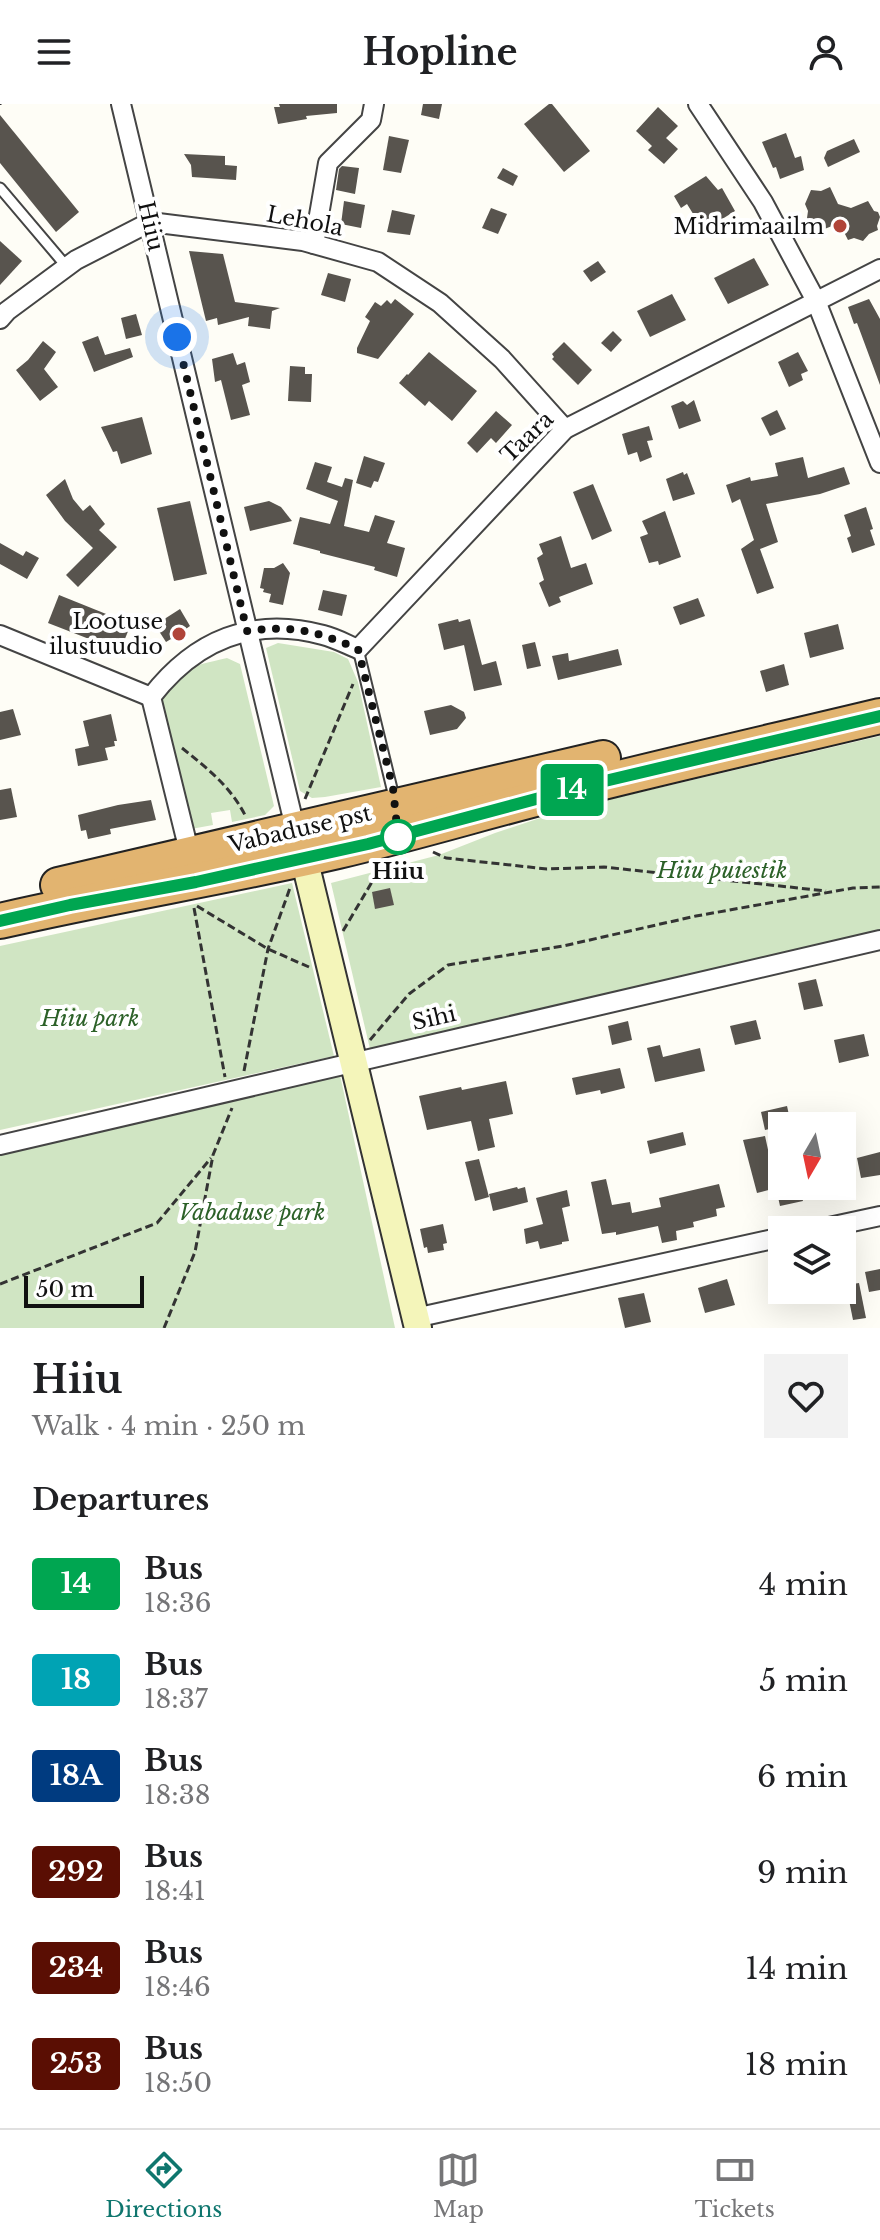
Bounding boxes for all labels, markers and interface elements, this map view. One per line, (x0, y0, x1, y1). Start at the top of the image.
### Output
icon: menu (32, 30, 76, 74)
text: Hopline (362, 30, 518, 75)
icon: person (804, 30, 848, 74)
street label: Hiiu (132, 199, 170, 254)
street label: Lehola (264, 200, 346, 242)
place label: Midrimaailm (673, 213, 824, 240)
marker: Midrimaailm (831, 217, 849, 235)
your location (157, 317, 197, 357)
street label: Taara (495, 405, 559, 468)
place label: Lootuse ilustuudio (49, 608, 163, 660)
marker: Lootuse ilustuudio (170, 625, 188, 643)
line badge: 14 (536, 764, 608, 816)
text: 14 (557, 772, 587, 807)
street label: Vabaduse pst (225, 799, 375, 859)
marker: Hiiu (381, 820, 415, 854)
park label: Hiiu puiestik (656, 857, 787, 884)
place label: Hiiu (372, 858, 425, 885)
street label: Sihi (409, 1000, 459, 1036)
park label: Hiiu park (40, 1005, 139, 1032)
north arrow (768, 1112, 856, 1200)
map controls (768, 1112, 856, 1304)
park label: Vabaduse park (179, 1199, 325, 1226)
button: layers (768, 1216, 856, 1304)
scale bar (24, 1272, 144, 1308)
text: 50 m (36, 1276, 94, 1303)
button: heart (764, 1354, 848, 1438)
text: Hiiu (32, 1356, 122, 1403)
text: Walk · 4 min · 250 m (32, 1410, 306, 1442)
text: Departures (32, 1481, 209, 1518)
text: Bus (144, 1550, 203, 1587)
text: 14 (61, 1566, 91, 1601)
text: 4 min (759, 1566, 848, 1603)
text: 18:36 (144, 1587, 212, 1619)
text: Bus (144, 1646, 203, 1683)
text: 18 (61, 1662, 91, 1697)
text: 5 min (759, 1662, 848, 1699)
text: 18:37 (144, 1683, 208, 1715)
text: Bus (144, 1742, 203, 1779)
text: 18A (50, 1758, 102, 1793)
text: 6 min (757, 1758, 848, 1795)
text: 18:38 (144, 1779, 211, 1811)
text: Bus (144, 1838, 203, 1875)
text: 292 (48, 1854, 104, 1889)
text: 9 min (757, 1854, 848, 1891)
text: 18:41 (144, 1875, 206, 1907)
text: Bus (144, 1934, 203, 1971)
text: 234 (49, 1950, 103, 1985)
text: 14 min (745, 1950, 848, 1987)
text: 18:46 (144, 1971, 211, 2003)
text: Bus (144, 2030, 203, 2067)
text: 253 (50, 2046, 102, 2081)
text: 18 min (745, 2046, 848, 2083)
text: 18:50 (144, 2067, 212, 2099)
tab: Directions (105, 2148, 222, 2223)
tab: Map (433, 2148, 484, 2223)
tab: Tickets (695, 2148, 775, 2223)

